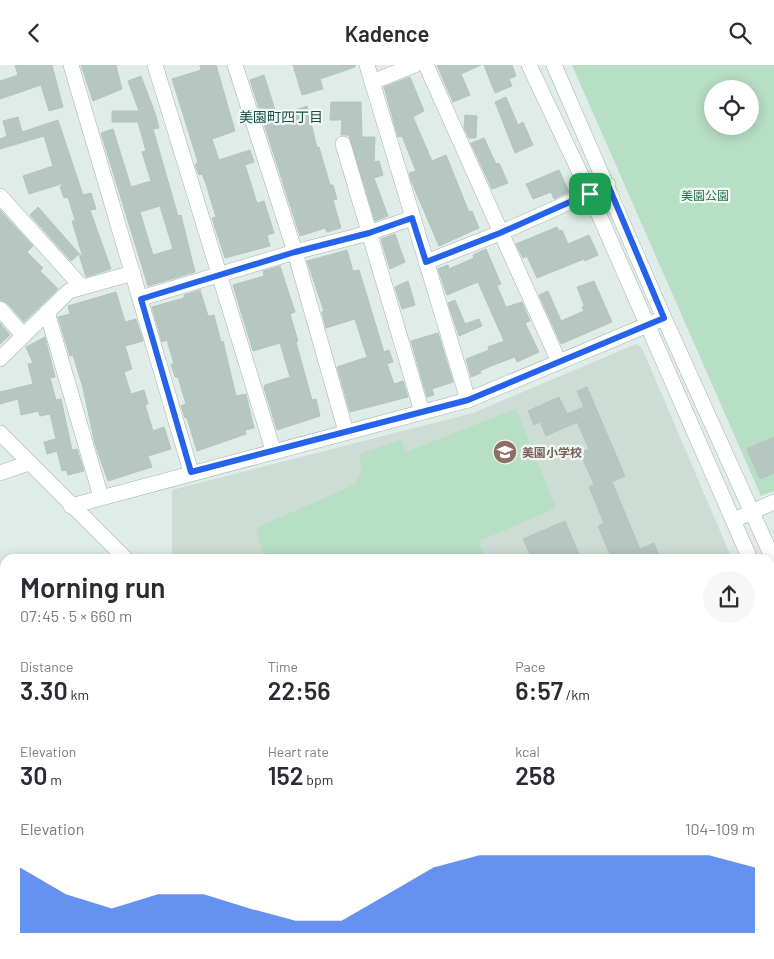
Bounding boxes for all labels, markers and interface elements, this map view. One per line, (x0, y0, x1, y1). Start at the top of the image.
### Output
icon: back (20, 19, 48, 47)
icon: search (726, 19, 754, 47)
text: Kadence (345, 20, 429, 46)
map controls (704, 80, 759, 135)
button: locate (704, 80, 759, 135)
district label: 美園町四丁目 (239, 108, 323, 125)
pin (569, 173, 611, 215)
icon: arrive (576, 180, 604, 208)
park label: 美園公園 (681, 188, 729, 202)
school or university icon: 美園小学校 (492, 439, 518, 465)
place label: 美園小学校 (522, 445, 582, 459)
text: Morning run (20, 570, 166, 604)
button: share (703, 571, 755, 623)
text: 07:45 · 5 × 660 m (20, 606, 132, 625)
text: Distance (20, 658, 73, 675)
text: Time (268, 658, 298, 675)
text: Pace (515, 658, 545, 675)
text: 3.30 (20, 675, 68, 705)
text: 22:56 (268, 675, 331, 705)
text: 6:57 (515, 675, 563, 705)
text: km (68, 686, 89, 703)
text: /km (563, 686, 590, 703)
text: Elevation (20, 743, 76, 760)
text: Heart rate (268, 743, 329, 760)
text: kcal (515, 743, 540, 760)
text: 30 (20, 760, 47, 790)
text: 152 (268, 760, 304, 790)
text: 258 (515, 760, 556, 790)
text: m (47, 771, 62, 788)
text: bpm (304, 771, 333, 788)
text: Elevation (20, 819, 84, 838)
text: 104–109 m (685, 819, 755, 838)

